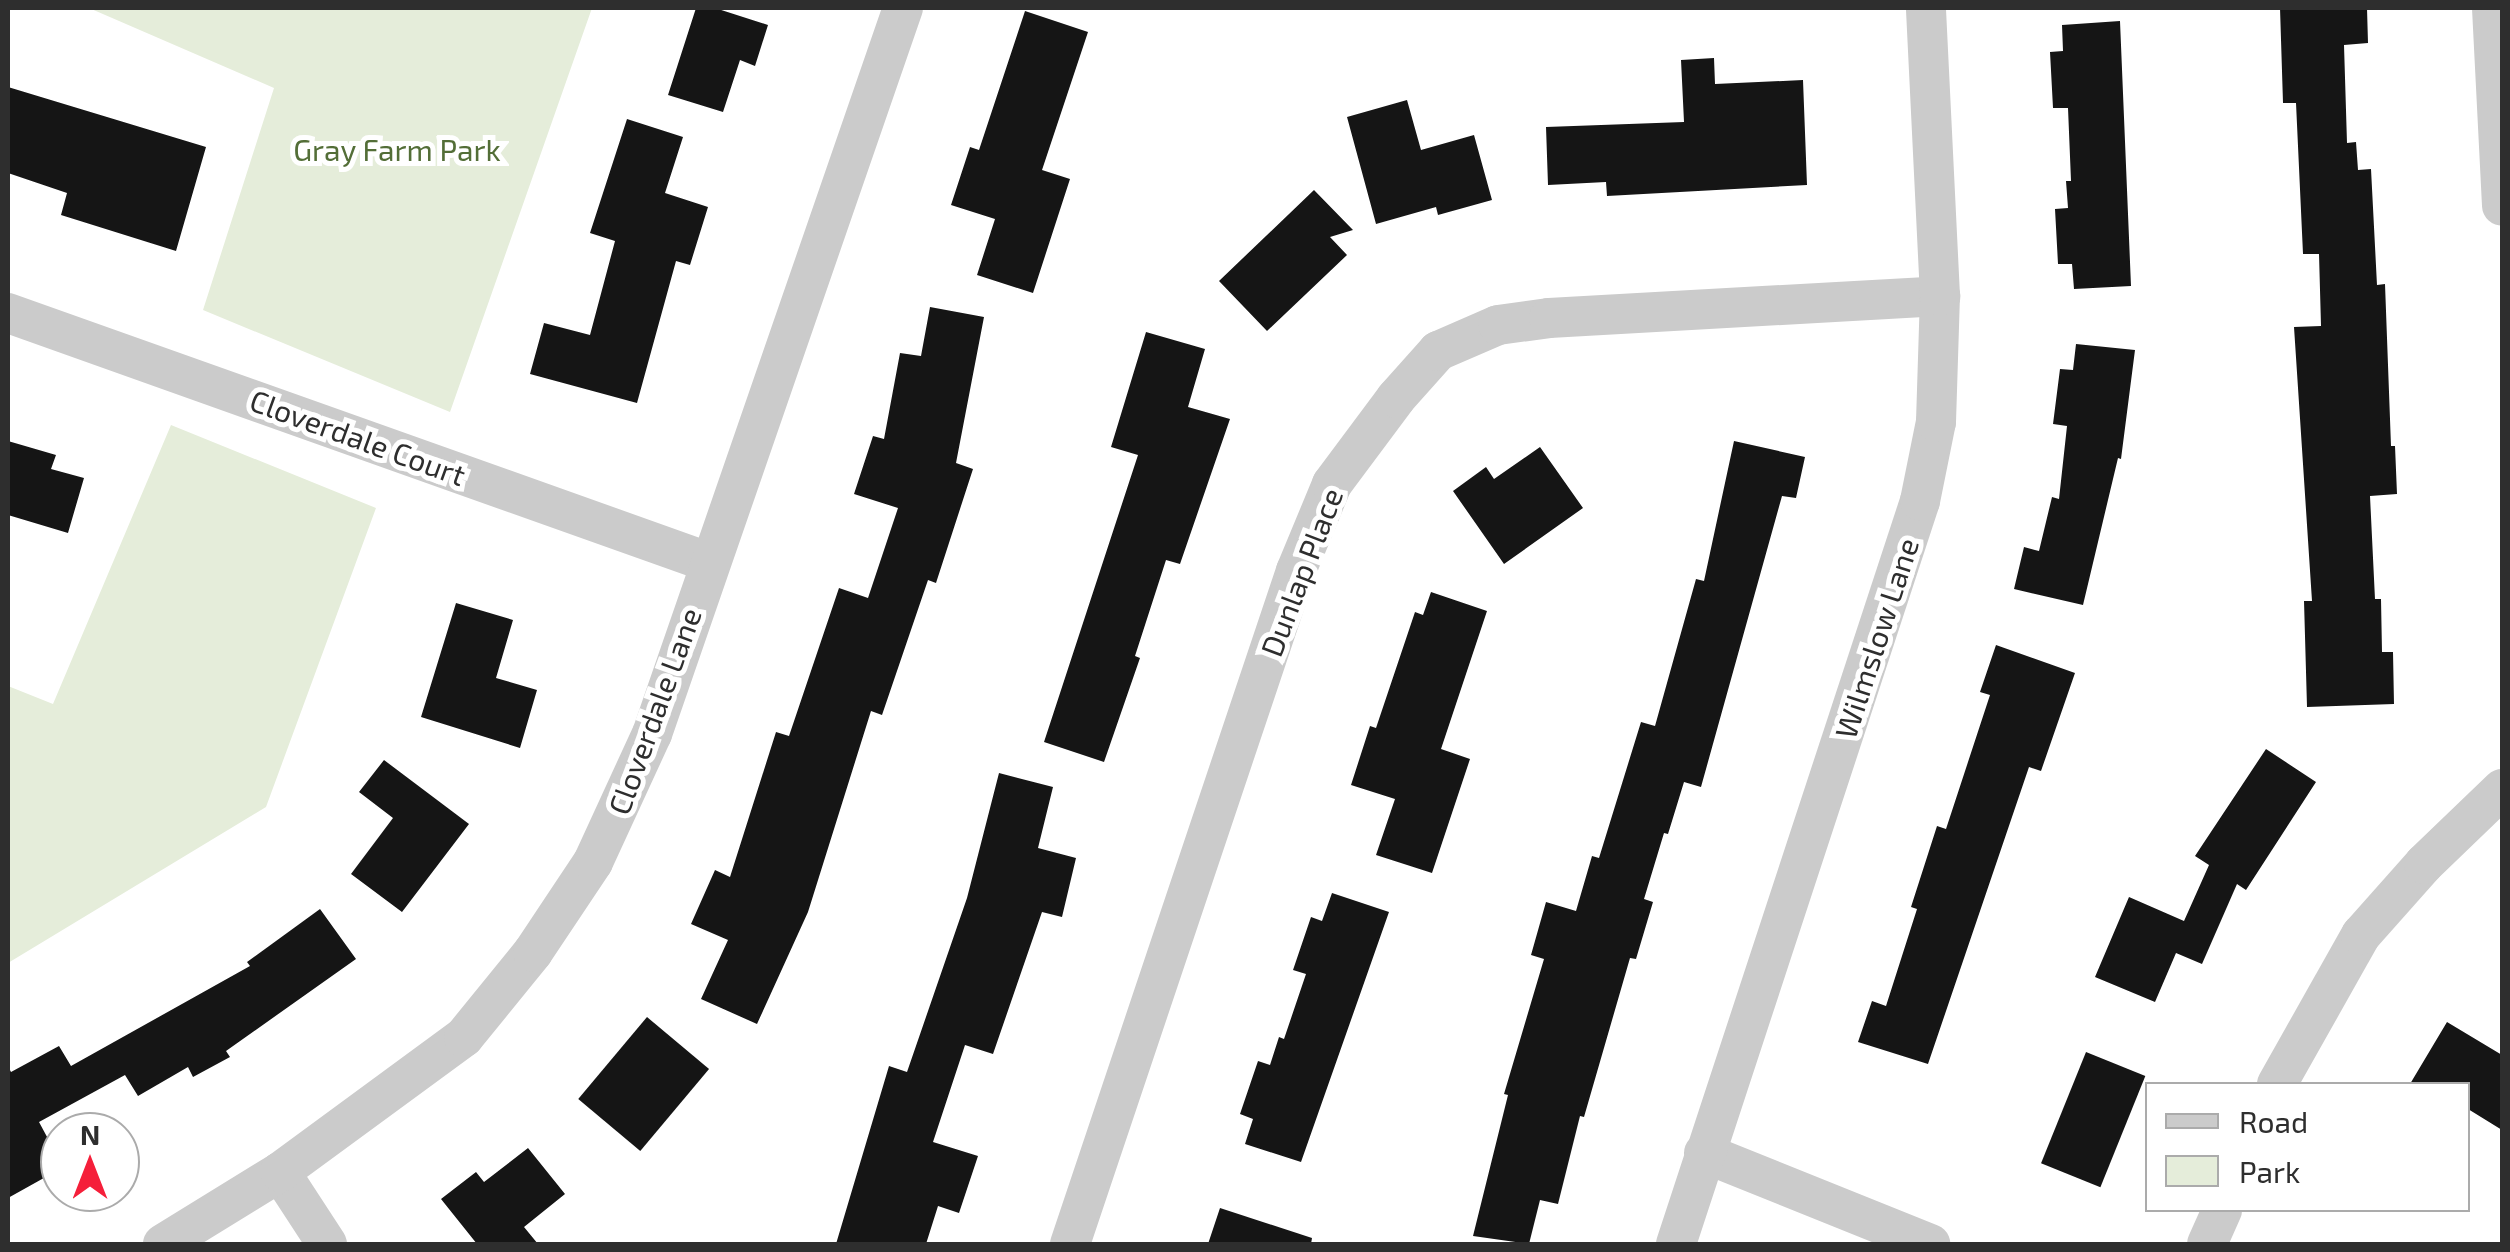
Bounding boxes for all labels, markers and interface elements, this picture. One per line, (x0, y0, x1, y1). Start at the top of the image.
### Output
park label: Gray Farm Park (293, 131, 501, 167)
street label: Cloverdale Court (245, 381, 471, 493)
street label: Dunlap Place (1252, 483, 1350, 661)
street label: Wilmslow Lane (1827, 533, 1925, 743)
street label: Cloverdale Lane (600, 603, 708, 819)
legend (2145, 1082, 2470, 1212)
text: Road (2239, 1103, 2308, 1139)
north arrow (40, 1112, 140, 1212)
text: N (80, 1117, 100, 1151)
text: Park (2239, 1153, 2300, 1189)

